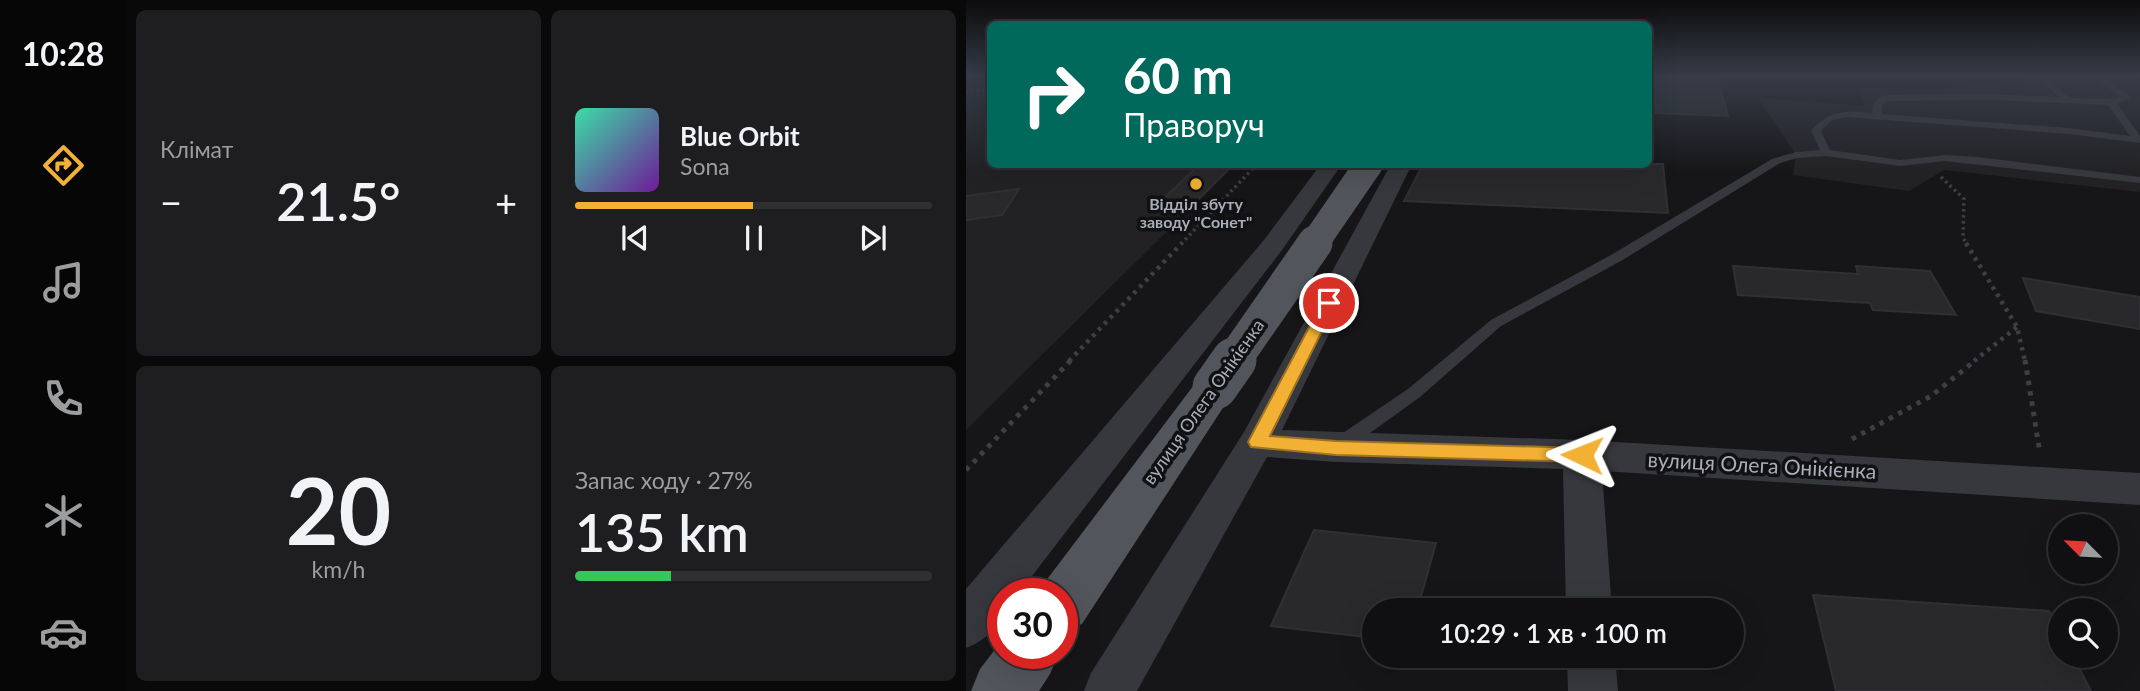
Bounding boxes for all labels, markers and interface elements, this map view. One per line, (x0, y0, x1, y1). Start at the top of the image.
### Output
text: 10:28 (22, 34, 104, 73)
text: 60 m (1123, 46, 1233, 104)
icon: right (1008, 49, 1099, 140)
text: Праворуч (1123, 105, 1265, 144)
text: Blue Orbit (680, 120, 800, 152)
text: Клімат (160, 135, 233, 163)
icon: directions (39, 141, 88, 190)
text: Sona (680, 152, 730, 180)
text: 21.5° (276, 170, 401, 232)
marker: Відділ збуту заводу "Сонет" (1188, 176, 1204, 192)
text: − (160, 179, 182, 225)
text: + (495, 179, 517, 225)
place label: Відділ збуту заводу "Сонет" (1140, 194, 1252, 231)
icon: previous (616, 219, 654, 257)
icon: pause (735, 219, 773, 257)
icon: next (854, 219, 892, 257)
icon: music (39, 258, 88, 307)
pin (1299, 273, 1359, 333)
icon: arrive (1310, 284, 1348, 322)
street label: вулиця Олега Онікієнка (1138, 315, 1268, 488)
icon: phone (39, 374, 88, 423)
position arrow (1545, 418, 1619, 492)
street label: вулиця Олега Онікієнка (1647, 446, 1877, 483)
text: 20 (286, 455, 391, 564)
text: Запас ходу · 27% (575, 466, 753, 494)
icon: climate (39, 491, 88, 540)
text: 135 km (575, 501, 749, 563)
north arrow (2048, 514, 2118, 584)
map controls (2048, 514, 2118, 668)
text: km/h (312, 555, 365, 583)
speed limit sign: 30 (987, 578, 1078, 669)
button: search (2048, 598, 2118, 668)
icon: car (39, 608, 88, 657)
text: 10:29 · 1 хв · 100 m (1439, 617, 1667, 649)

